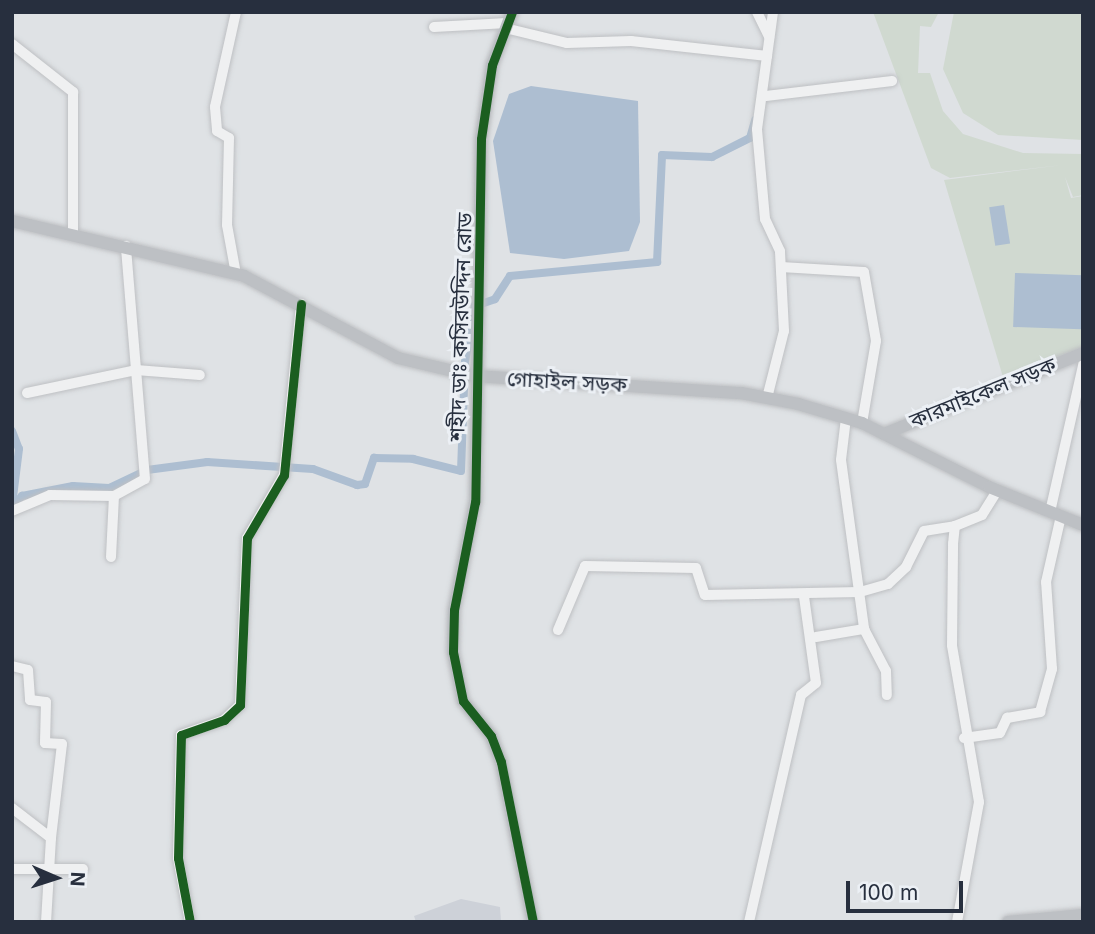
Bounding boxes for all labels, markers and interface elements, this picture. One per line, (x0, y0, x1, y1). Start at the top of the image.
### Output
street label: শহীদ ডাঃ কসিরউদ্দিন রোড (444, 212, 478, 442)
street label: কারমাইকেল সড়ক (906, 352, 1060, 434)
street label: গোহাইল সড়ক (506, 366, 628, 398)
north arrow (21, 843, 91, 913)
scale bar (850, 867, 967, 911)
text: N (66, 871, 89, 887)
text: 100 m (859, 880, 918, 905)

